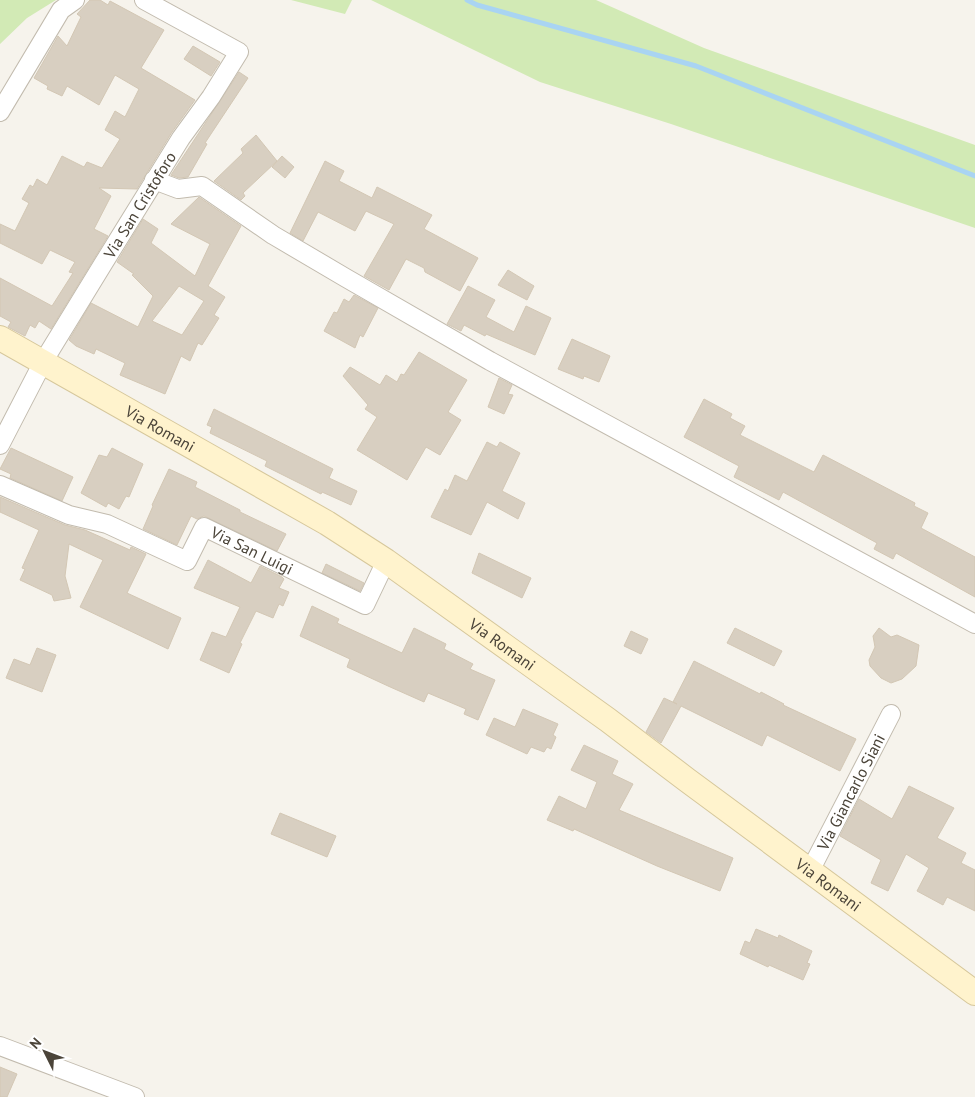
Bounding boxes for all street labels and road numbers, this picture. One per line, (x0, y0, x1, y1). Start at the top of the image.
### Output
street label: Via San Cristoforo (99, 148, 180, 263)
street label: Via Romani (121, 400, 199, 456)
street label: Via San Luigi (207, 522, 297, 579)
street label: Via Romani (464, 613, 539, 675)
street label: Via Giancarlo Siani (812, 730, 889, 854)
street label: Via Romani (791, 853, 865, 915)

